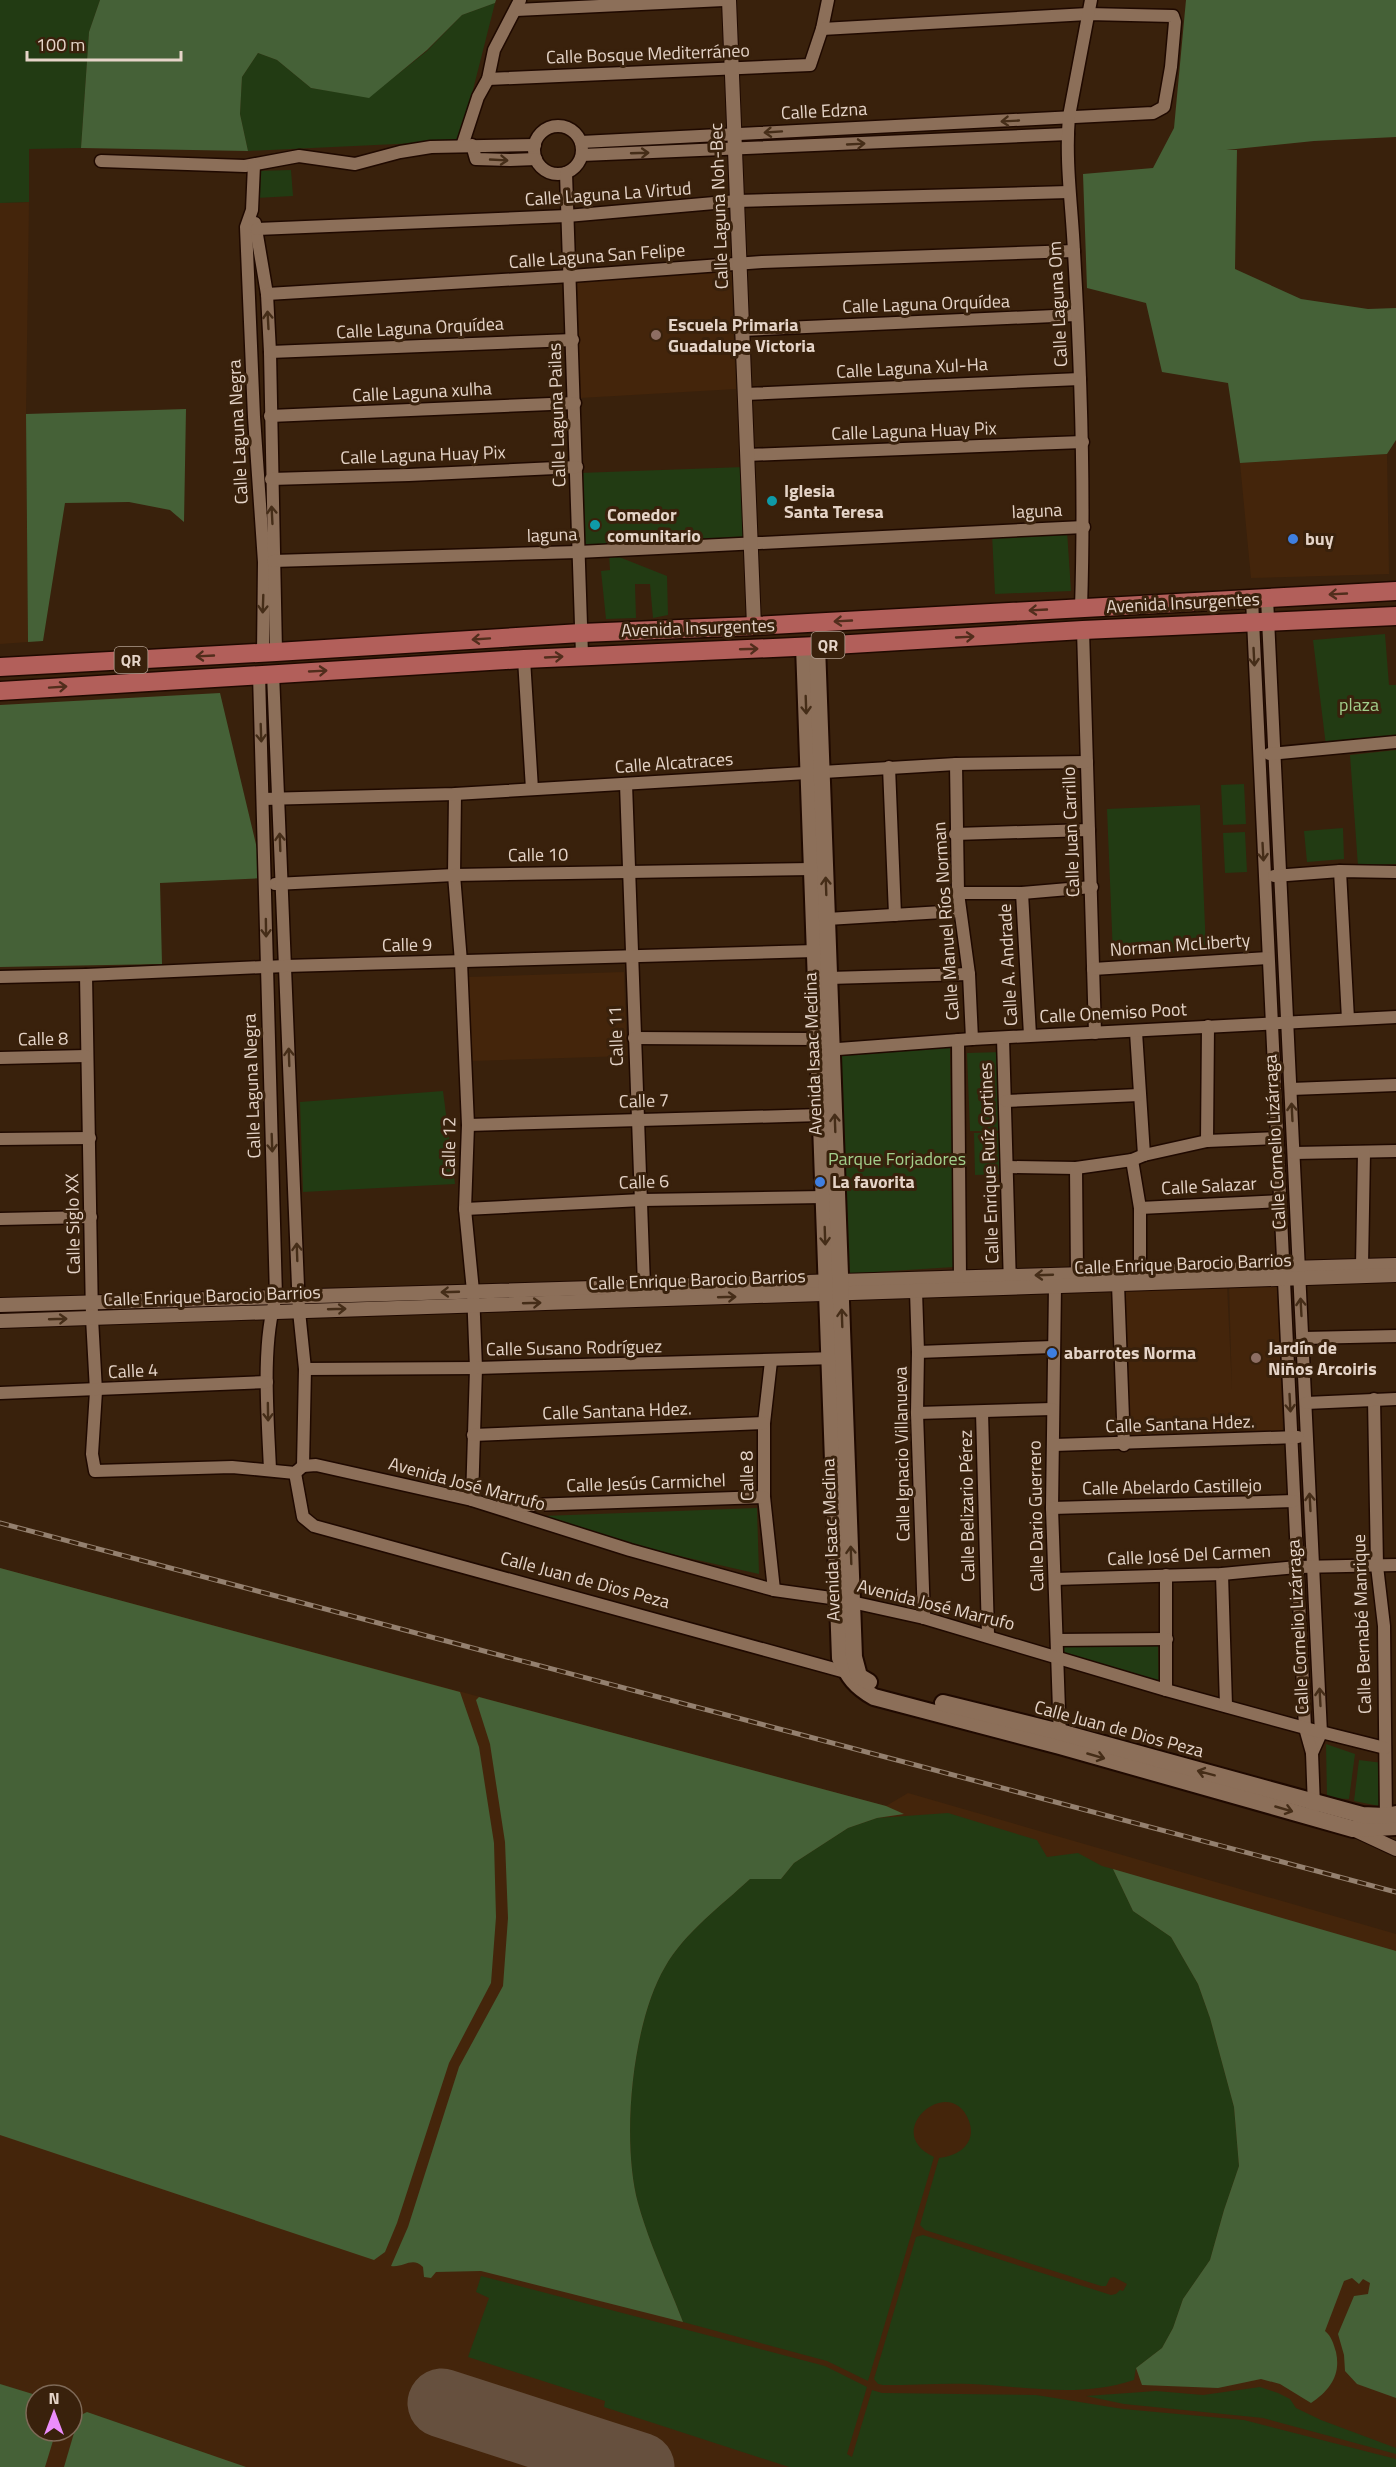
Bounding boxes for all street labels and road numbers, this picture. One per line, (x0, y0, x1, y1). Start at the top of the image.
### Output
street label: Calle Bosque Mediterráneo (546, 36, 750, 71)
street label: Calle Edzna (780, 95, 868, 126)
street label: Calle Laguna Noh-Bec (702, 122, 735, 290)
street label: Calle Laguna La Virtud (524, 174, 692, 213)
street label: Calle Laguna San Felipe (508, 236, 686, 275)
street label: Calle Laguna Om (1041, 240, 1074, 368)
street label: Calle Laguna Orquídea (842, 287, 1010, 320)
street label: Calle Laguna Orquídea (336, 310, 504, 345)
street label: Calle Laguna Pailas (540, 342, 573, 488)
street label: Calle Laguna Xul-Ha (835, 350, 988, 385)
street label: Calle Laguna Negra (220, 359, 255, 505)
street label: Calle Laguna xulha (351, 374, 492, 409)
street label: Calle Laguna Huay Pix (831, 414, 997, 447)
street label: Calle Laguna Huay Pix (340, 438, 506, 471)
street label: laguna (1011, 496, 1063, 525)
street label: laguna (526, 520, 578, 549)
street label: Avenida Insurgentes (1105, 585, 1261, 620)
street label: Avenida Insurgentes (621, 611, 775, 644)
road number: QR (812, 632, 844, 658)
road number: QR (114, 647, 148, 673)
street label: Calle Alcatraces (614, 745, 734, 780)
street label: Calle Juan Carrillo (1055, 766, 1086, 898)
street label: Calle Manuel Ríos Norman (925, 821, 966, 1021)
street label: Calle 10 (508, 840, 568, 869)
street label: Calle A. Andrade (991, 903, 1024, 1027)
street label: Norman McLiberty (1109, 926, 1251, 963)
street label: Calle 9 (382, 931, 432, 958)
street label: Avenida Isaac Medina (796, 972, 829, 1136)
street label: Calle Onemiso Poot (1039, 995, 1188, 1030)
street label: Calle 11 (601, 1005, 630, 1067)
street label: Calle Laguna Negra (235, 1013, 268, 1159)
street label: Calle 8 (18, 1025, 68, 1052)
street label: Calle Cornelio Lizárraga (1256, 1054, 1293, 1230)
street label: Calle Enrique Ruíz Cortines (971, 1062, 1006, 1264)
street label: Calle 7 (618, 1086, 670, 1115)
street label: Calle 12 (434, 1117, 463, 1177)
street label: Calle 6 (618, 1167, 670, 1196)
street label: Calle Salazar (1161, 1170, 1257, 1201)
street label: Calle Siglo XX (58, 1173, 87, 1275)
street label: Calle Enrique Barocio Barrios (1074, 1246, 1292, 1281)
street label: Calle Enrique Barocio Barrios (588, 1262, 806, 1297)
street label: Calle Enrique Barocio Barrios (103, 1278, 321, 1313)
street label: Calle Susano Rodríguez (486, 1332, 662, 1363)
street label: Calle 4 (107, 1356, 159, 1385)
street label: Calle Ignacio Villanueva (886, 1366, 917, 1542)
street label: Calle Santana Hdez. (542, 1394, 692, 1427)
street label: Calle Santana Hdez. (1105, 1407, 1255, 1440)
street label: Calle Belizario Pérez (952, 1430, 981, 1582)
street label: Calle Dario Guerrero (1021, 1440, 1050, 1592)
street label: Avenida José Marrufo (386, 1450, 549, 1517)
street label: Calle 8 (733, 1451, 760, 1501)
street label: Avenida Isaac Medina (814, 1458, 847, 1622)
street label: Calle Jesús Carmichel (566, 1466, 726, 1499)
street label: Calle Abelardo Castillejo (1082, 1471, 1262, 1502)
street label: Calle Bernabé Manrique (1345, 1534, 1378, 1714)
street label: Calle José Del Carmen (1106, 1537, 1272, 1572)
street label: Calle Cornelio Lizárraga (1279, 1539, 1316, 1715)
street label: Calle Juan de Dios Peza (497, 1544, 673, 1615)
street label: Avenida José Marrufo (854, 1572, 1018, 1637)
street label: Calle Juan de Dios Peza (1031, 1693, 1207, 1764)

